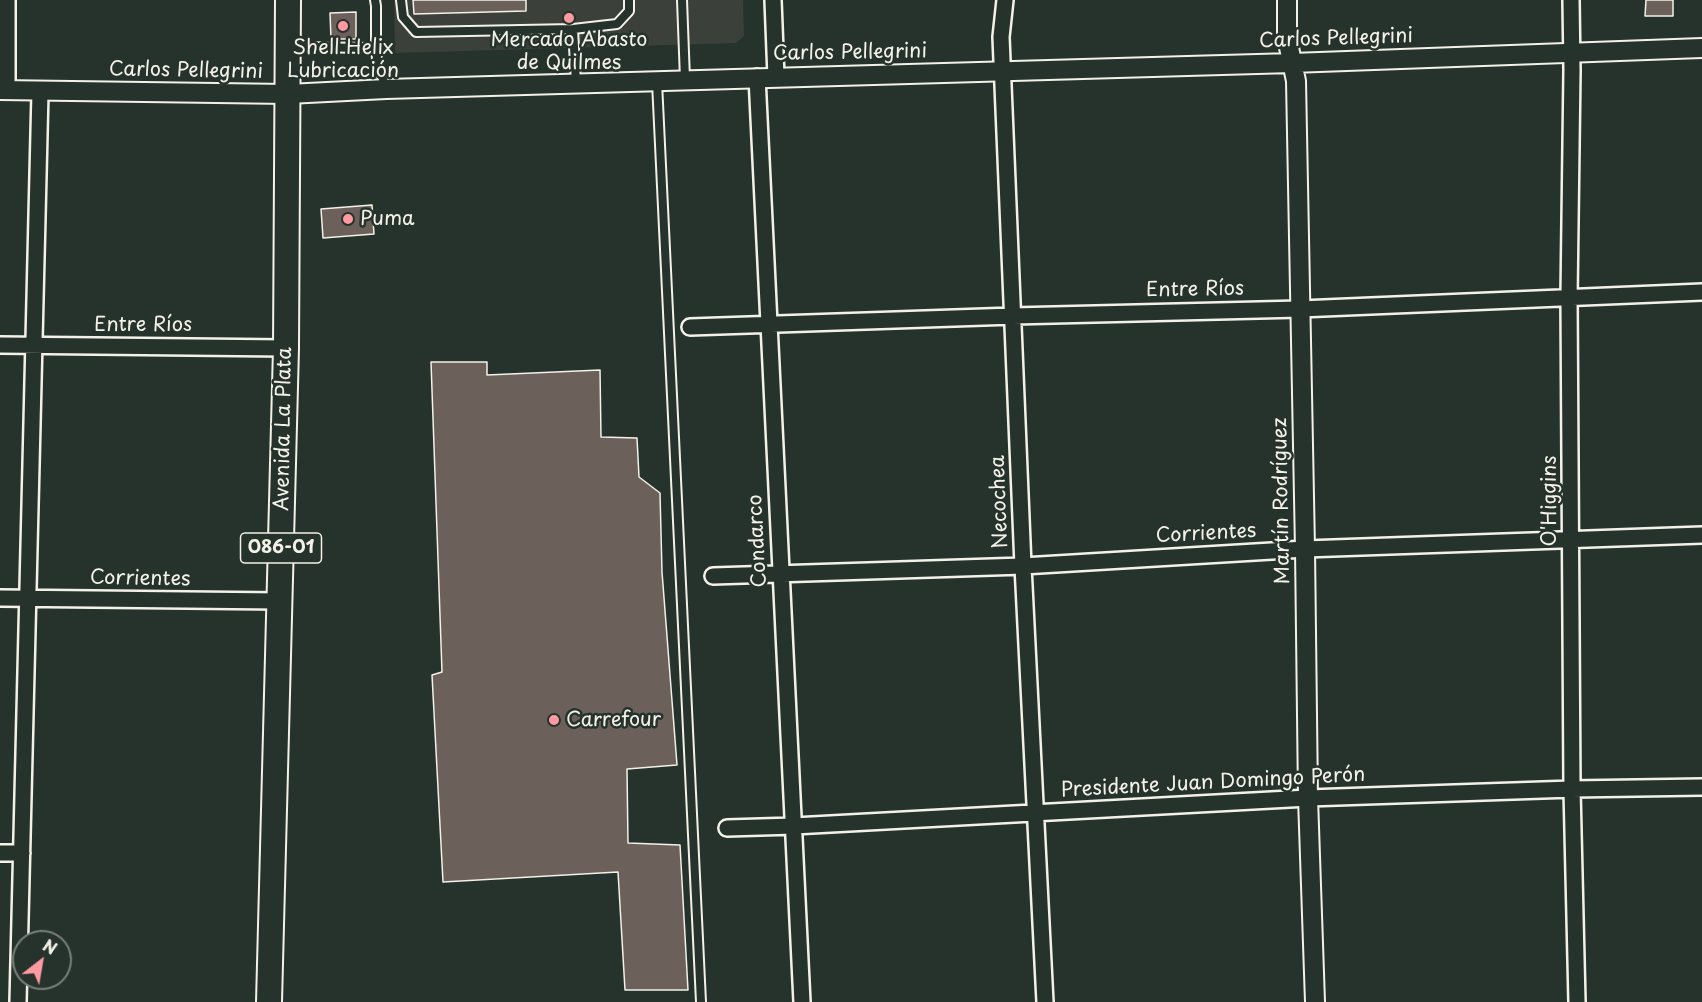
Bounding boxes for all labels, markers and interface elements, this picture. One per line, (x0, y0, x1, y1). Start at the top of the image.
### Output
marker: Mercado Abasto de Quilmes (562, 11, 576, 25)
marker: Shell Helix Lubricación (336, 19, 350, 33)
street label: Carlos Pellegrini (1259, 24, 1413, 54)
place label: Mercado Abasto de Quilmes (491, 28, 647, 75)
place label: Shell Helix Lubricación (287, 36, 399, 83)
street label: Carlos Pellegrini (773, 40, 927, 66)
street label: Carlos Pellegrini (109, 58, 263, 84)
place label: Puma (360, 207, 414, 231)
marker: Puma (341, 212, 355, 226)
street label: Entre Ríos (1146, 277, 1244, 303)
street label: Entre Ríos (94, 313, 192, 337)
street label: Avenida La Plata (271, 347, 297, 511)
street label: Martín Rodríguez (1269, 418, 1295, 584)
street label: Necochea (986, 455, 1014, 549)
street label: O'Higgins (1538, 455, 1562, 547)
street label: Condarco (744, 494, 772, 588)
street label: Corrientes (1155, 519, 1257, 549)
road number: 086-01 (240, 533, 322, 563)
street label: Corrientes (90, 566, 190, 592)
place label: Carrefour (566, 708, 661, 732)
marker: Carrefour (547, 713, 561, 727)
street label: Presidente Juan Domingo Perón (1060, 763, 1366, 803)
north arrow (12, 930, 72, 990)
text: N (39, 933, 62, 960)

